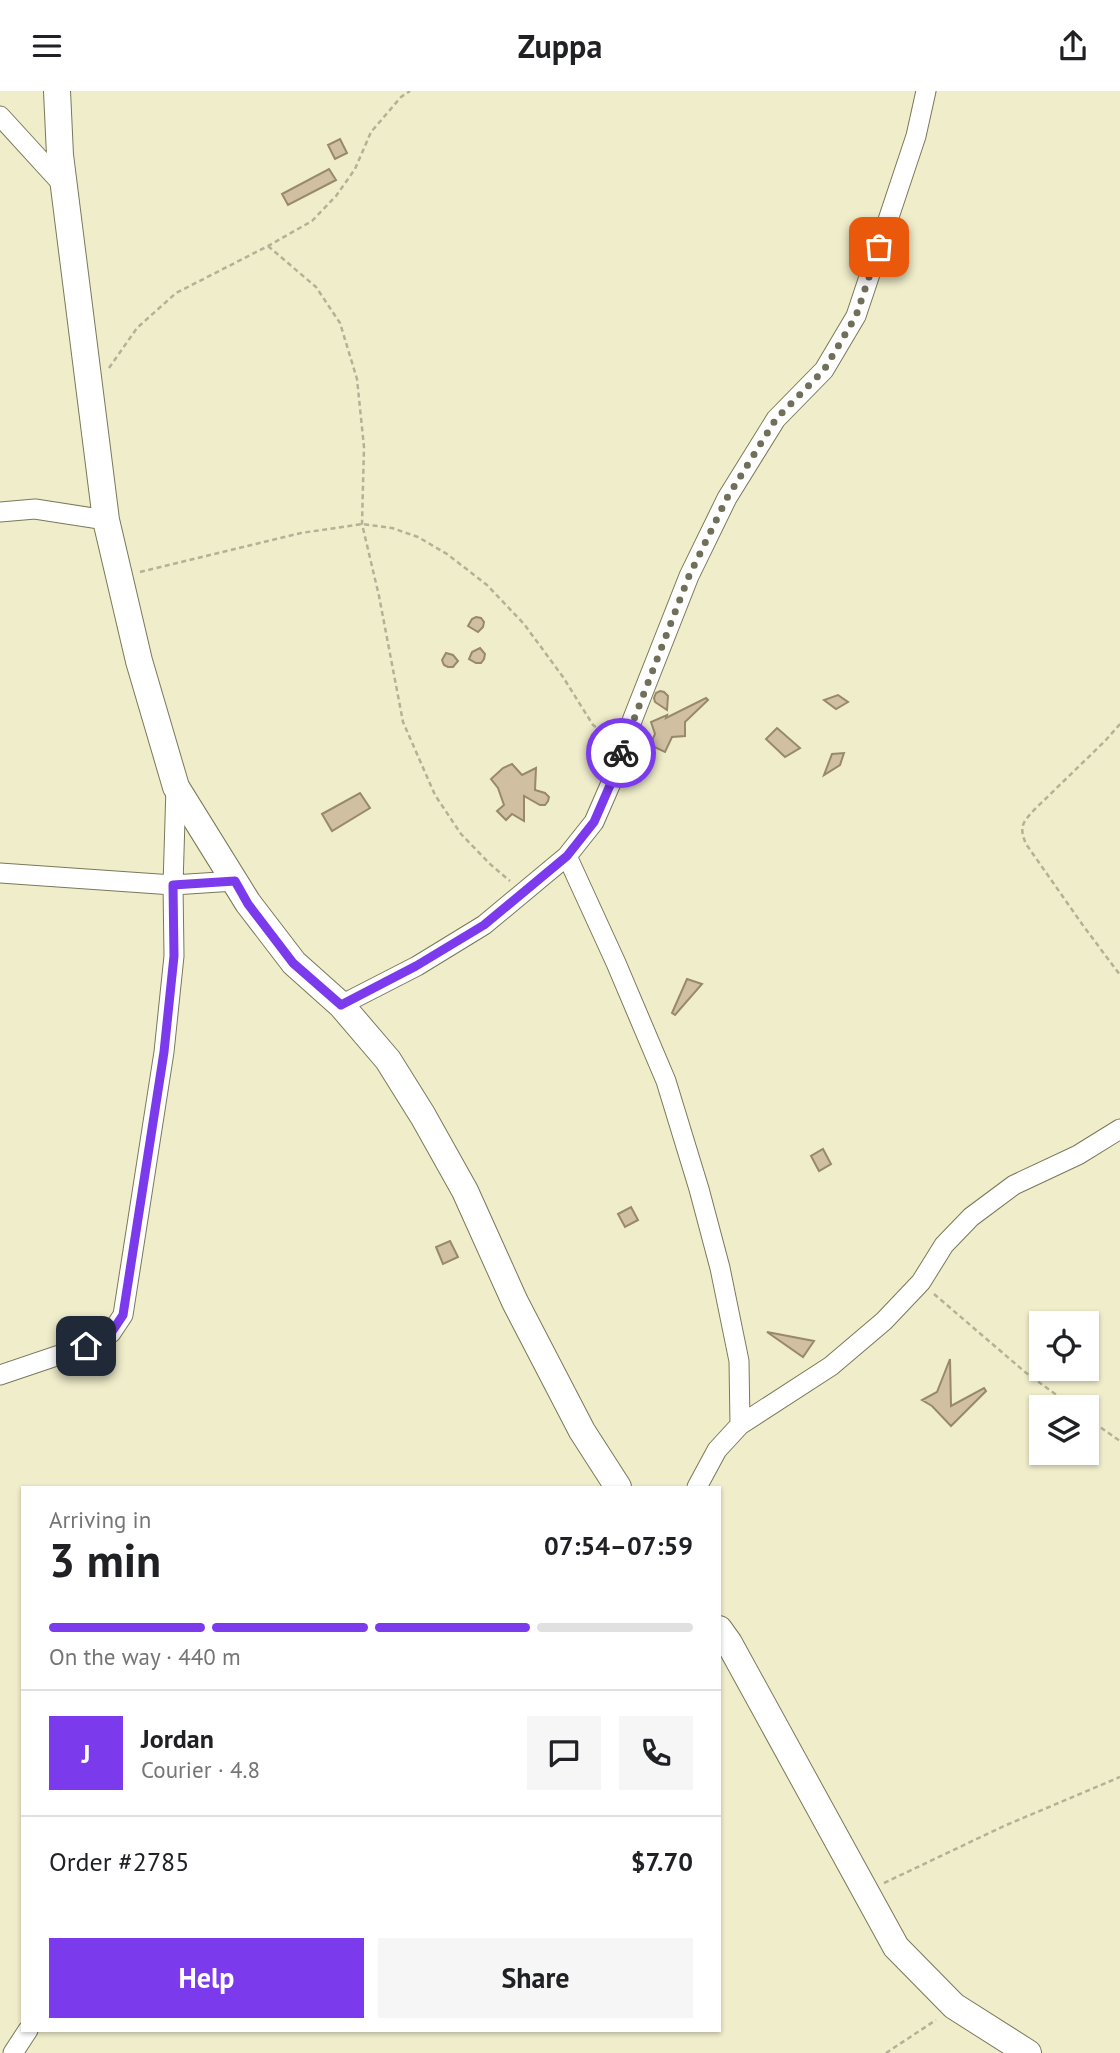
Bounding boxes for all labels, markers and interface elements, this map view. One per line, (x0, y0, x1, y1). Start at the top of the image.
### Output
text: Zuppa (518, 25, 602, 67)
icon: menu (28, 27, 66, 65)
icon: share (1054, 27, 1092, 65)
pin (849, 217, 909, 277)
icon: bag (860, 228, 898, 266)
courier (586, 718, 656, 788)
icon: bike (602, 734, 640, 772)
map controls (1029, 1311, 1099, 1465)
button: locate (1029, 1311, 1099, 1381)
pin (56, 1316, 116, 1376)
icon: home (67, 1327, 105, 1365)
button: layers (1029, 1395, 1099, 1465)
text: Arriving in (49, 1505, 151, 1534)
text: 07:54–07:59 (544, 1529, 693, 1562)
text: 3 min (49, 1530, 161, 1590)
text: On the way · 440 m (49, 1642, 241, 1671)
button: chat (527, 1716, 601, 1790)
button: phone (619, 1716, 693, 1790)
text: Jordan (141, 1722, 214, 1755)
text: J (82, 1737, 90, 1770)
text: Courier · 4.8 (141, 1755, 260, 1784)
text: Order #2785 (49, 1845, 189, 1878)
text: $7.70 (631, 1845, 693, 1878)
button: Help (49, 1938, 364, 2018)
button: Share (378, 1938, 693, 2018)

